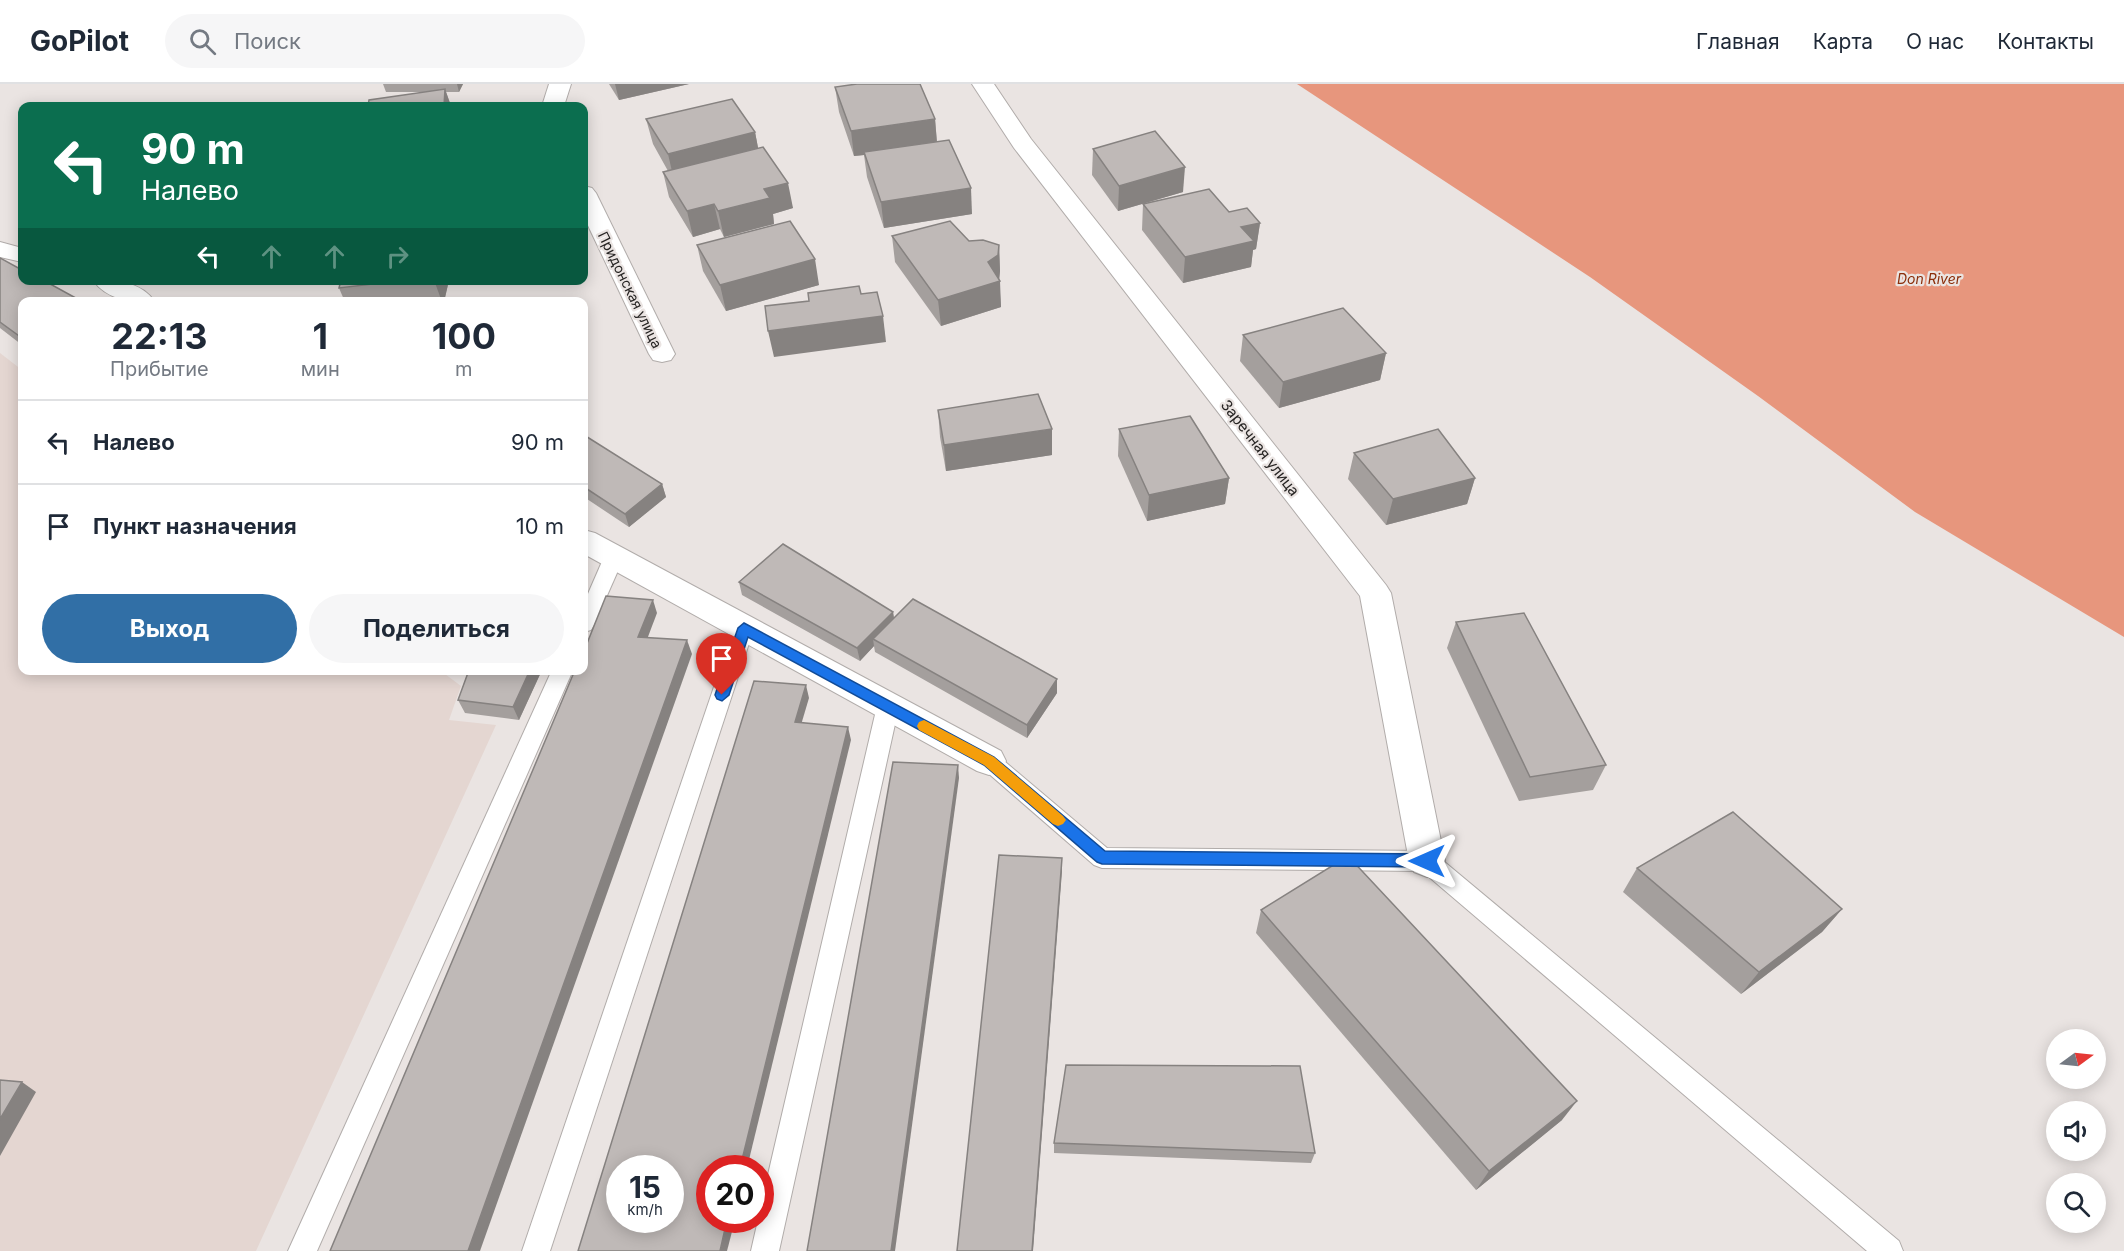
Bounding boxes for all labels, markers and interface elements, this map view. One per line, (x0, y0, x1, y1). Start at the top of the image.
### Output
search box (165, 14, 585, 68)
text: GoPilot (30, 24, 129, 58)
icon: search (186, 25, 219, 58)
text: Поиск (234, 28, 301, 54)
text: Главная (1696, 29, 1780, 54)
text: Карта (1813, 29, 1873, 54)
text: О нас (1906, 29, 1964, 54)
text: Контакты (1997, 29, 2094, 54)
text: 90 m (141, 123, 245, 174)
icon: left (42, 126, 120, 204)
text: Налево (141, 174, 239, 207)
street label: Придонская улица (595, 229, 666, 351)
icon: left (192, 240, 225, 273)
icon: ahead (255, 240, 288, 273)
icon: ahead (318, 240, 351, 273)
icon: right (381, 240, 414, 273)
water label: Don River (1897, 270, 1962, 287)
text: 22:13 (111, 314, 207, 358)
text: 1 (312, 314, 328, 358)
text: 100 (432, 314, 496, 358)
text: Прибытие (110, 357, 209, 381)
text: мин (301, 357, 340, 381)
text: m (455, 357, 473, 381)
street label: Заречная улица (1217, 396, 1304, 500)
icon: left (42, 426, 75, 459)
text: Налево (93, 429, 175, 455)
text: 90 m (511, 429, 564, 455)
icon: arrive (42, 510, 75, 543)
text: Пункт назначения (93, 513, 297, 539)
text: 10 m (516, 513, 564, 539)
button: Выход (42, 594, 297, 663)
button: Поделиться (309, 594, 564, 663)
pin (696, 633, 747, 695)
icon: arrive (705, 642, 738, 675)
position arrow (1395, 829, 1459, 893)
north arrow (2046, 1029, 2106, 1089)
map controls (2046, 1029, 2106, 1233)
button: sound (2046, 1101, 2106, 1161)
speed limit sign: 20 (696, 1155, 774, 1233)
text: 15 (629, 1169, 661, 1205)
button: search (2046, 1173, 2106, 1233)
text: km/h (627, 1200, 663, 1219)

